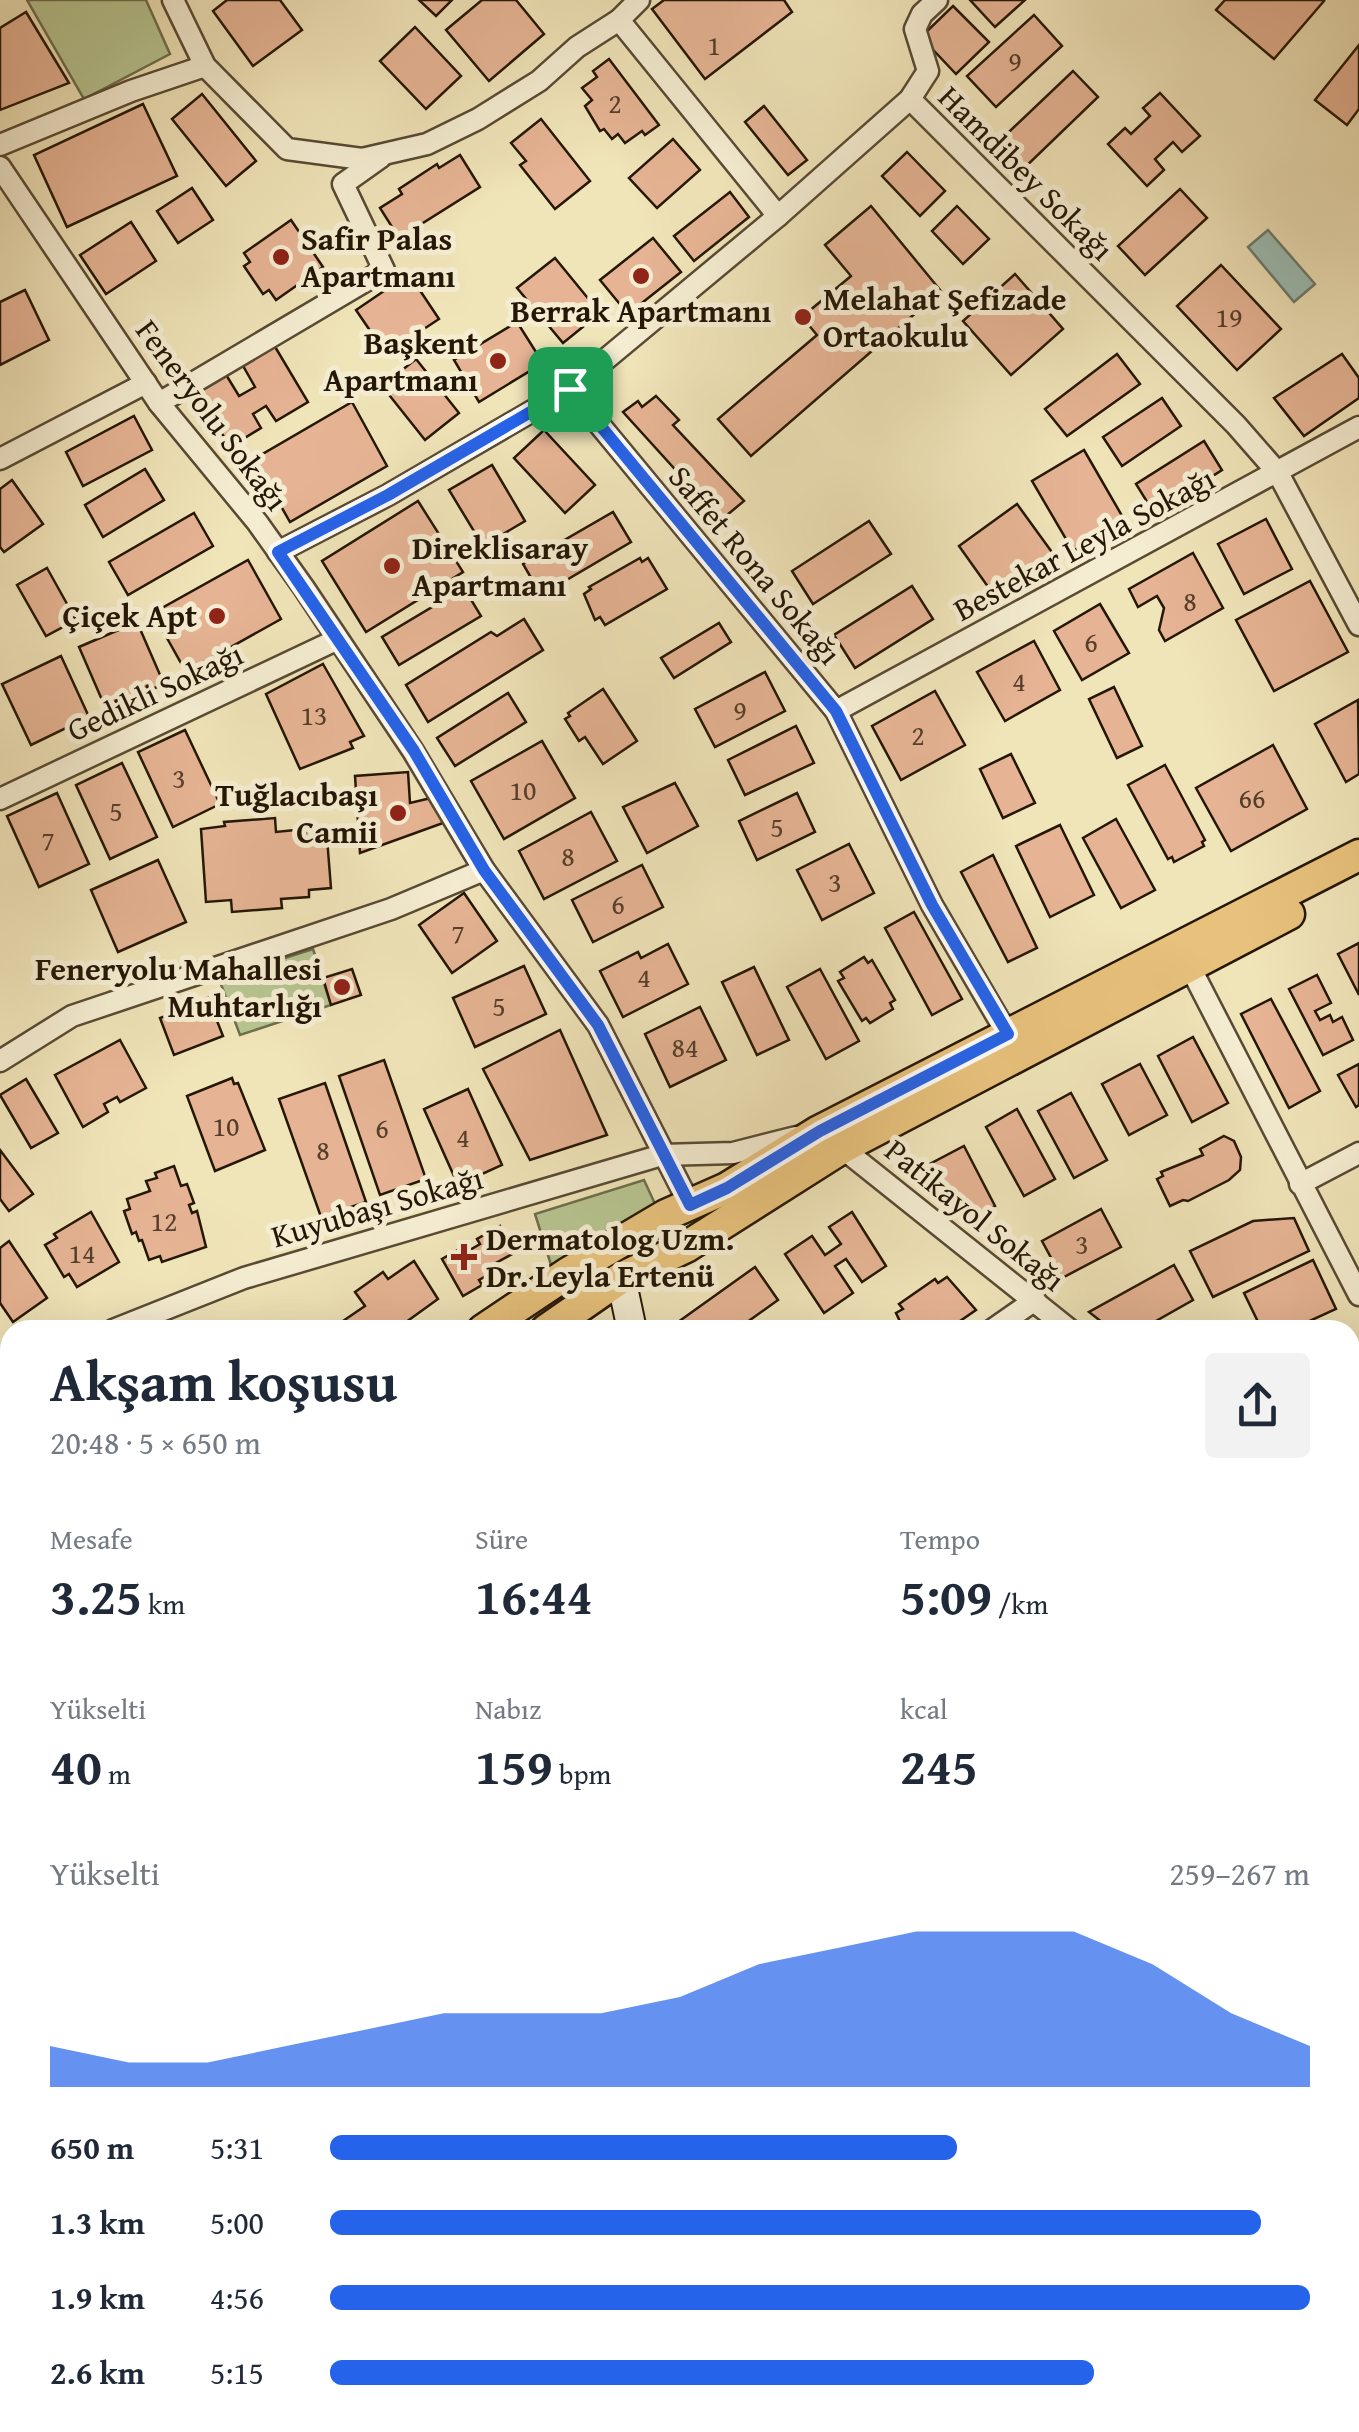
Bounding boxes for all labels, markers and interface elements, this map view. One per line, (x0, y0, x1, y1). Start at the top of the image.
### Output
house number: 1 (707, 24, 721, 65)
house number: 9 (1008, 40, 1022, 81)
street label: Hamdibey Sokağı (928, 74, 1125, 271)
house number: 2 (608, 82, 622, 123)
place label: Safir Palas Apartmanı (301, 215, 456, 299)
marker: Safir Palas Apartmanı (270, 246, 292, 268)
marker: Berrak Apartmanı (630, 265, 652, 287)
place label: Melahat Şefizade Ortaokulu (823, 275, 1066, 359)
place label: Berrak Apartmanı (511, 287, 771, 334)
house number: 19 (1216, 296, 1242, 337)
marker: Melahat Şefizade Ortaokulu (792, 306, 814, 328)
street label: Feneryolu Sokağı (125, 309, 300, 520)
place label: Başkent Apartmanı (323, 319, 478, 403)
pin (528, 347, 613, 432)
marker: Başkent Apartmanı (487, 350, 509, 372)
icon: arrive (543, 362, 598, 417)
street label: Saffet Rona Sokağı (658, 455, 853, 675)
street label: Bestekar Leyla Sokağı (945, 455, 1223, 632)
place label: Direklisaray Apartmanı (412, 524, 589, 608)
marker: Direklisaray Apartmanı (381, 555, 403, 577)
house number: 8 (1183, 580, 1197, 621)
place label: Çiçek Apt (63, 592, 197, 639)
marker: Çiçek Apt (206, 605, 228, 627)
house number: 6 (1084, 621, 1098, 662)
street label: Gedikli Sokağı (59, 630, 251, 753)
house number: 4 (1012, 660, 1026, 701)
house number: 9 (733, 689, 747, 730)
house number: 13 (301, 694, 327, 735)
house number: 2 (911, 714, 925, 755)
house number: 3 (172, 757, 186, 798)
house number: 10 (510, 769, 536, 810)
place label: Tuğlacıbaşı Camii (215, 771, 378, 855)
house number: 66 (1239, 777, 1265, 818)
house number: 5 (109, 790, 123, 831)
marker: Tuğlacıbaşı Camii (387, 802, 409, 824)
house number: 5 (770, 806, 784, 847)
house number: 7 (41, 819, 55, 860)
house number: 8 (561, 835, 575, 876)
house number: 3 (828, 861, 842, 902)
house number: 6 (611, 883, 625, 924)
house number: 7 (451, 912, 465, 953)
place label: Feneryolu Mahallesi Muhtarlığı (35, 945, 322, 1029)
house number: 4 (637, 956, 651, 997)
marker: Feneryolu Mahallesi Muhtarlığı (331, 976, 353, 998)
house number: 5 (492, 985, 506, 1026)
house number: 84 (672, 1026, 698, 1067)
house number: 10 (213, 1105, 239, 1146)
house number: 6 (375, 1107, 389, 1148)
house number: 4 (456, 1116, 470, 1157)
street label: Patikayol Sokağı (875, 1127, 1076, 1302)
house number: 8 (316, 1129, 330, 1170)
street label: Kuyubaşı Sokağı (266, 1154, 488, 1259)
house number: 12 (151, 1200, 177, 1241)
place label: Dermatolog Uzm. Dr. Leyla Ertenü (486, 1215, 734, 1299)
house number: 3 (1075, 1223, 1089, 1264)
house number: 14 (69, 1232, 95, 1273)
marker: Dermatolog Uzm. Dr. Leyla Ertenü (451, 1244, 477, 1270)
text: Akşam koşusu (50, 1341, 397, 1421)
button: share (1205, 1353, 1310, 1458)
text: 20:48 · 5 × 650 m (50, 1419, 261, 1466)
text: Mesafe (50, 1518, 133, 1559)
text: Süre (475, 1518, 528, 1559)
text: Tempo (900, 1518, 980, 1559)
text: 3.25 (50, 1559, 142, 1632)
text: 16:44 (475, 1559, 593, 1632)
text: 5:09 (900, 1559, 992, 1632)
text: km (142, 1583, 185, 1624)
text: /km (992, 1583, 1048, 1624)
text: Yükselti (50, 1688, 146, 1729)
text: Nabız (475, 1688, 541, 1729)
text: kcal (900, 1688, 948, 1729)
text: 40 (50, 1729, 102, 1802)
text: 159 (475, 1729, 553, 1802)
text: 245 (900, 1729, 978, 1802)
text: m (102, 1753, 131, 1794)
text: bpm (553, 1753, 611, 1794)
text: Yükselti (50, 1850, 160, 1897)
text: 259–267 m (1169, 1850, 1310, 1897)
text: 650 m (50, 2124, 134, 2171)
text: 5:31 (210, 2124, 264, 2171)
text: 1.3 km (50, 2199, 145, 2246)
text: 5:00 (210, 2199, 264, 2246)
text: 1.9 km (50, 2274, 145, 2321)
text: 4:56 (210, 2274, 264, 2321)
text: 2.6 km (50, 2349, 145, 2396)
text: 5:15 (210, 2349, 264, 2396)

